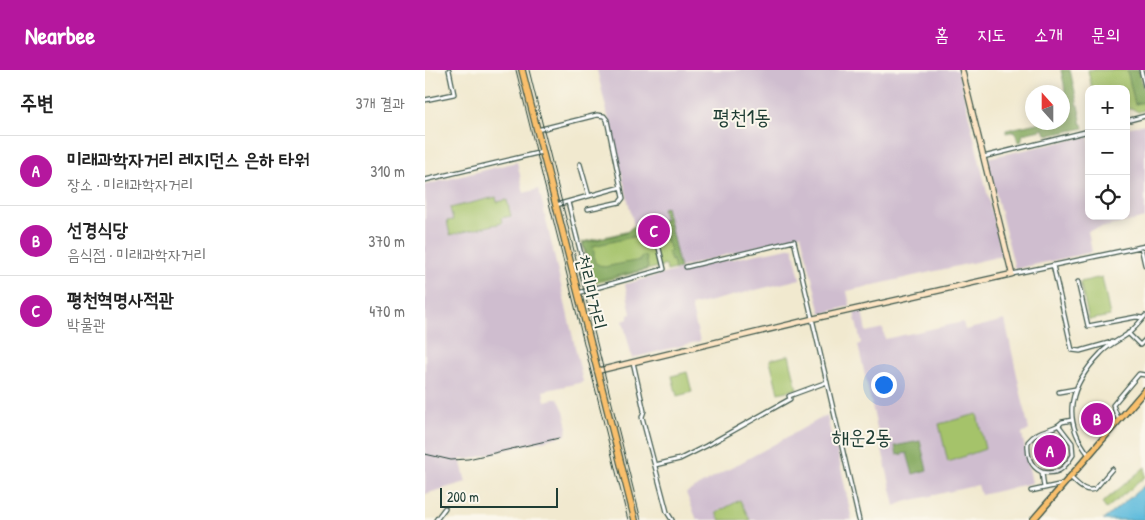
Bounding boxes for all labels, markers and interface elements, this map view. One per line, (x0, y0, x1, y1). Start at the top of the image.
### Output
text: Nearbee (25, 19, 95, 51)
text: 홈 (935, 22, 949, 47)
text: 지도 (977, 22, 1006, 47)
text: 소개 (1034, 22, 1063, 47)
text: 문의 (1091, 22, 1120, 47)
north arrow (1025, 85, 1070, 130)
map controls (1085, 85, 1130, 220)
button: + (1085, 85, 1130, 130)
text: 주변 (20, 88, 54, 117)
text: 3개 결과 (356, 92, 405, 114)
district label: 평천1동 (713, 102, 771, 131)
button: − (1085, 130, 1130, 175)
text: 미래과학자거리 레지던스 은하 타워 (67, 146, 309, 172)
text: A (32, 160, 40, 182)
text: 310 m (370, 160, 405, 182)
text: 장소 · 미래과학자거리 (67, 173, 193, 195)
button: locate (1085, 175, 1130, 220)
pin: C (638, 212, 670, 250)
text: 선경식당 (67, 216, 128, 242)
text: B (32, 230, 40, 252)
text: 370 m (368, 230, 405, 252)
text: 음식점 · 미래과학자거리 (67, 243, 206, 265)
street label: 천리마거리 (570, 252, 614, 332)
text: 평천혁명사적관 (67, 286, 174, 312)
text: C (32, 300, 40, 322)
text: 470 m (369, 300, 405, 322)
text: 박물관 (67, 313, 106, 335)
your location (871, 372, 897, 398)
pin: B (1081, 400, 1113, 438)
district label: 해운2동 (832, 422, 892, 451)
pin: A (1034, 432, 1066, 470)
scale bar (440, 485, 557, 508)
text: 200 m (447, 487, 479, 506)

